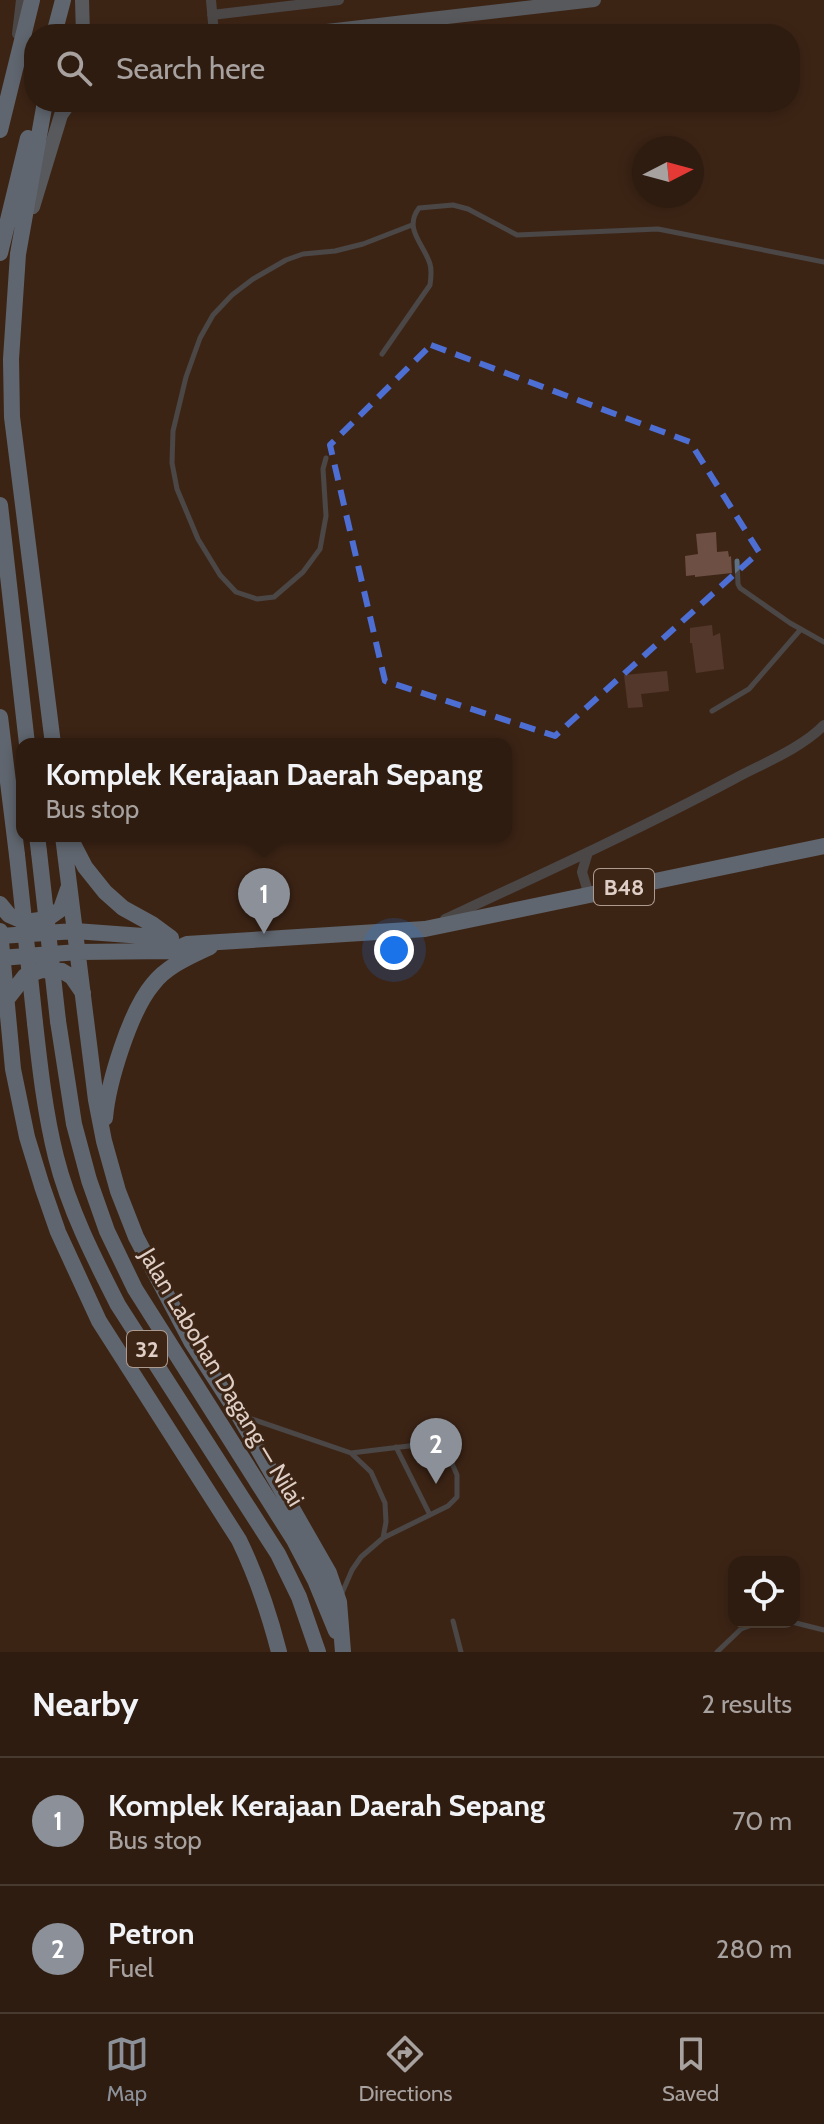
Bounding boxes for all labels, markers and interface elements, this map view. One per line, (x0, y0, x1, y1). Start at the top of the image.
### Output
search box (24, 24, 800, 112)
icon: search (52, 46, 96, 90)
text: Search here (116, 50, 265, 87)
north arrow (632, 136, 704, 208)
popup (16, 738, 512, 842)
text: Komplek Kerajaan Daerah Sepang (45, 756, 483, 793)
text: Bus stop (45, 793, 139, 825)
pin: 1 (238, 868, 290, 934)
road number: B48 (594, 869, 654, 905)
your location (374, 930, 414, 970)
street label: Jalan Labohan Dagang ‒ Nilai (133, 1242, 311, 1511)
road number: 32 (127, 1331, 167, 1367)
pin: 2 (410, 1418, 462, 1484)
map controls (728, 1556, 800, 1628)
button: locate (728, 1556, 800, 1628)
text: Nearby (32, 1683, 139, 1725)
text: 2 results (701, 1688, 792, 1720)
text: Komplek Kerajaan Daerah Sepang (108, 1787, 545, 1824)
text: 1 (53, 1805, 63, 1837)
text: 70 m (732, 1805, 792, 1837)
text: Bus stop (108, 1824, 202, 1856)
text: Petron (108, 1915, 195, 1952)
text: 2 (51, 1933, 65, 1965)
text: 280 m (716, 1933, 792, 1965)
text: Fuel (108, 1952, 154, 1984)
tab: Map (105, 2032, 149, 2107)
tab: Directions (358, 2032, 452, 2107)
tab: Saved (662, 2032, 719, 2107)

